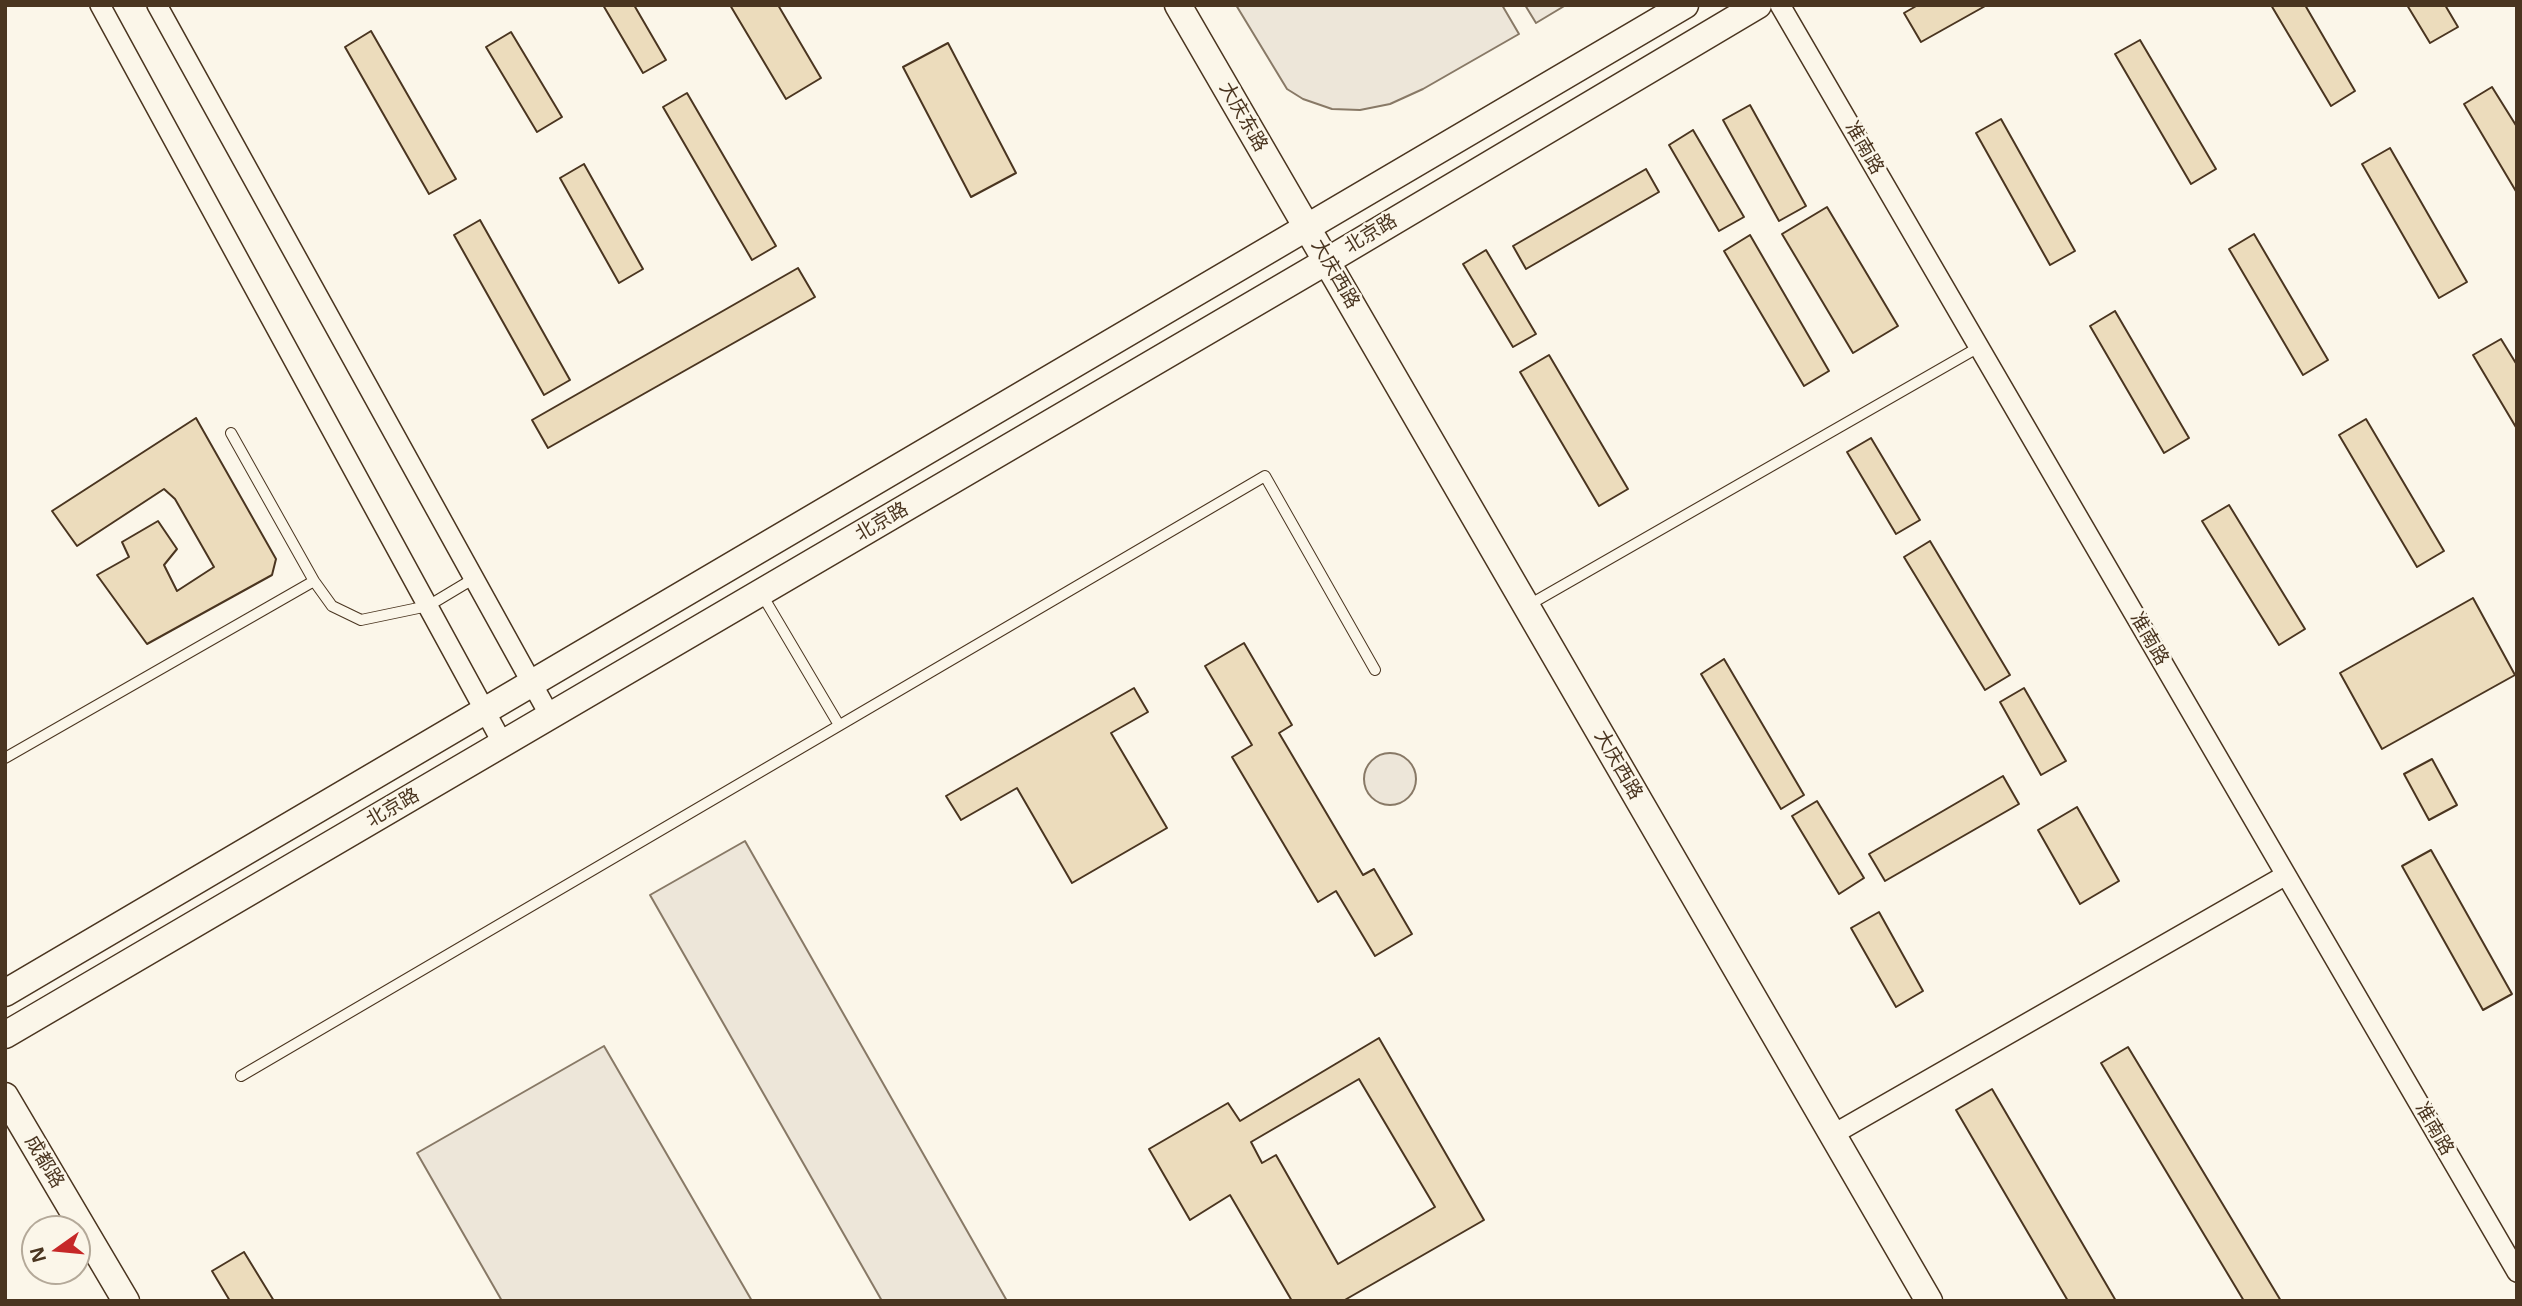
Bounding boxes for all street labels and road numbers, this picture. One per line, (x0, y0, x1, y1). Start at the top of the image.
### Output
street label: 大庆东路 (1214, 78, 1272, 156)
street label: 准南路 (1840, 118, 1888, 178)
street label: 北京路 (1341, 210, 1401, 258)
street label: 大庆西路 (1306, 235, 1364, 313)
street label: 北京路 (852, 498, 912, 546)
street label: 准南路 (2125, 609, 2173, 669)
street label: 大庆西路 (1589, 726, 1647, 804)
street label: 北京路 (363, 784, 423, 832)
street label: 准南路 (2410, 1099, 2458, 1159)
street label: 成都路 (20, 1132, 68, 1192)

